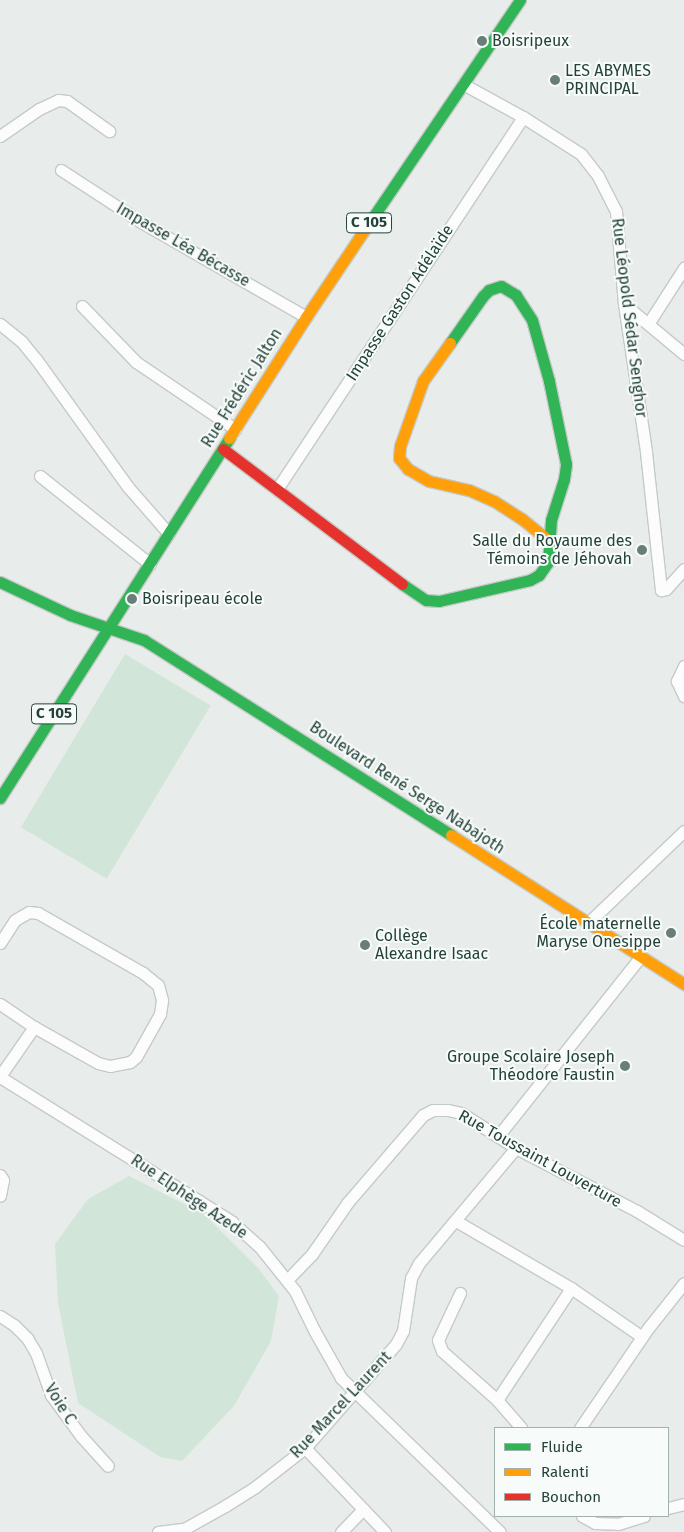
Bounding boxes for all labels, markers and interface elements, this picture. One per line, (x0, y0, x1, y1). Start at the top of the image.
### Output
place label: Boisripeux (492, 31, 569, 51)
marker: Boisripeux (476, 35, 488, 47)
place label: LES ABYMES PRINCIPAL (565, 61, 651, 99)
marker: LES ABYMES PRINCIPAL (549, 74, 561, 86)
street label: Impasse Léa Bécasse (113, 199, 253, 291)
road number: C 105 (345, 210, 393, 236)
street label: Rue Léopold Sédar Senghor (607, 217, 651, 419)
street label: Impasse Gaston Adélaïde (342, 221, 458, 385)
street label: Rue Frédéric Jalton (198, 325, 286, 451)
place label: Salle du Royaume des Témoins de Jéhovah (473, 531, 632, 569)
marker: Salle du Royaume des Témoins de Jéhovah (636, 544, 648, 556)
place label: Boisripeau école (142, 589, 263, 609)
marker: Boisripeau école (126, 593, 138, 605)
road number: C 105 (30, 702, 78, 726)
street label: Boulevard René Serge Nabajoth (306, 718, 508, 858)
place label: École maternelle Maryse Onesippe (537, 914, 661, 952)
place label: Collège Alexandre Isaac (375, 926, 488, 964)
marker: École maternelle Maryse Onesippe (665, 927, 677, 939)
marker: Collège Alexandre Isaac (359, 939, 371, 951)
place label: Groupe Scolaire Joseph Théodore Faustin (447, 1047, 615, 1085)
marker: Groupe Scolaire Joseph Théodore Faustin (619, 1060, 631, 1072)
street label: Rue Toussaint Louverture (455, 1106, 625, 1212)
street label: Rue Elphège Azede (127, 1151, 251, 1243)
street label: Rue Marcel Laurent (287, 1348, 395, 1462)
street label: Voie C (40, 1380, 80, 1428)
legend (494, 1427, 669, 1517)
text: Fluide (541, 1438, 583, 1456)
text: Ralenti (541, 1463, 589, 1481)
text: Bouchon (541, 1488, 601, 1506)

